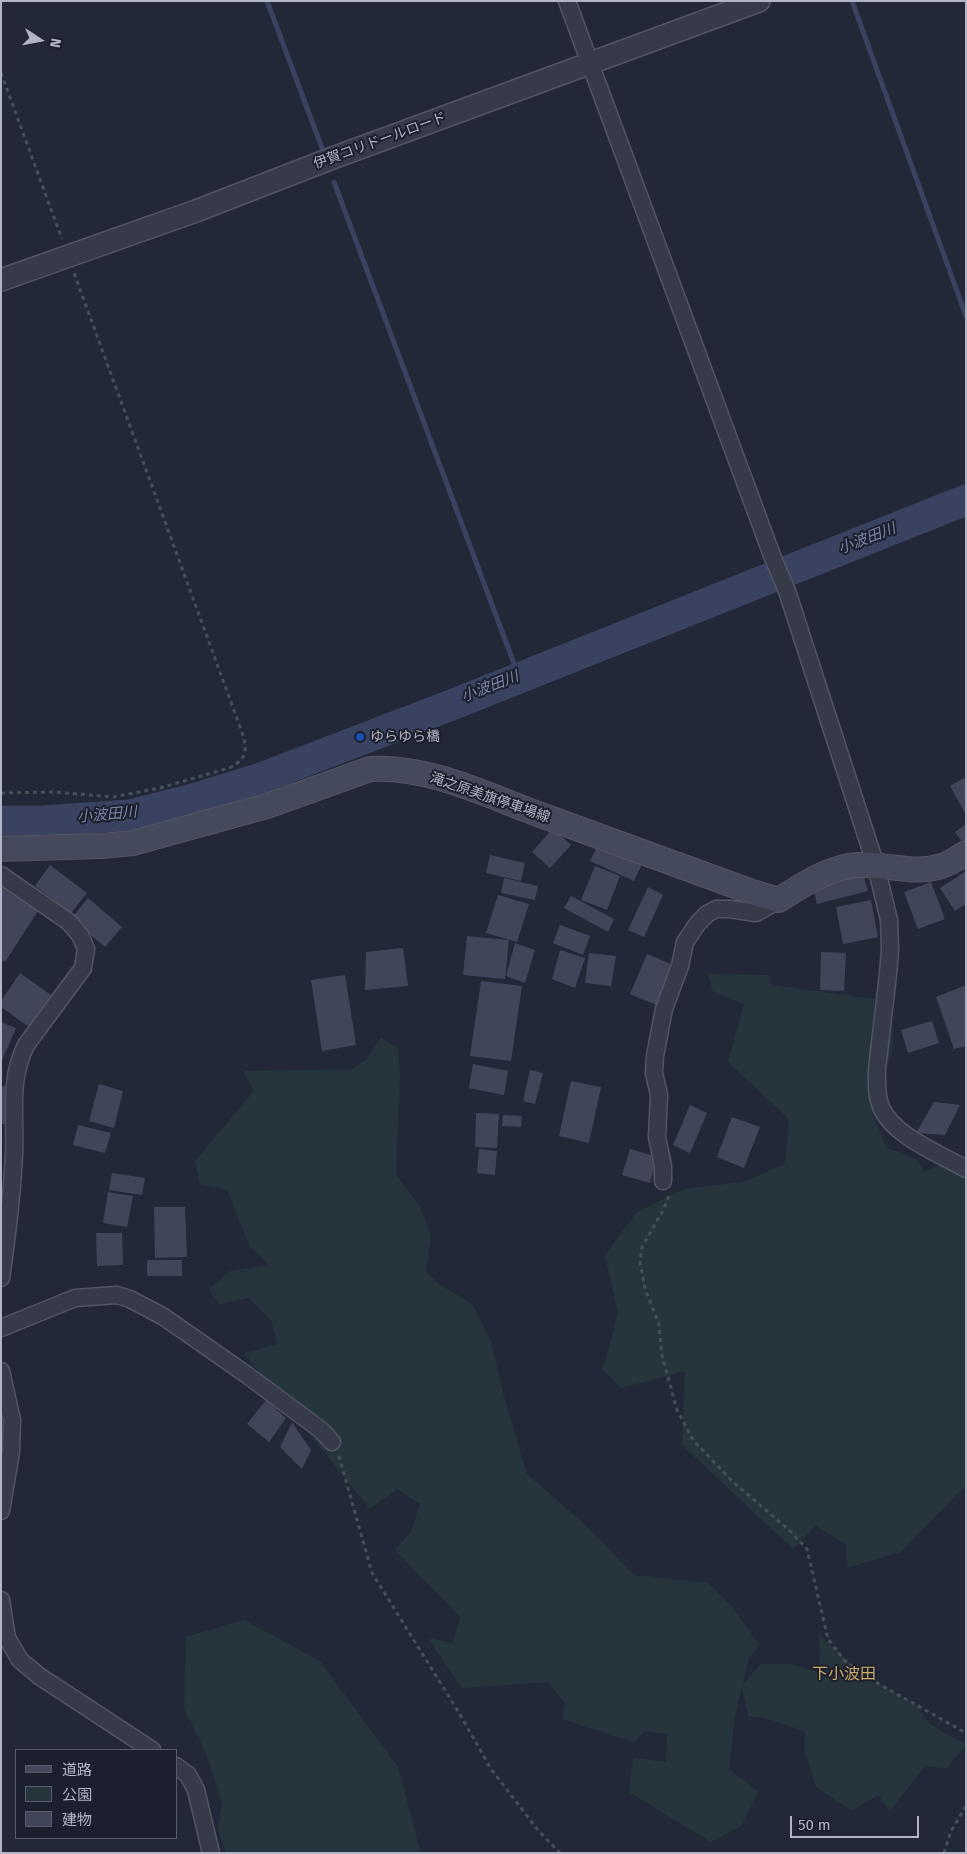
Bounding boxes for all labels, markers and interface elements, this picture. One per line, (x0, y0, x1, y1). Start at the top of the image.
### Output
north arrow (15, 15, 65, 65)
text: N (46, 37, 64, 49)
street label: 伊賀コリドールロード (311, 109, 449, 173)
water label: 小波田川 (836, 520, 898, 558)
water label: 小波田川 (459, 668, 521, 706)
place label: ゆらゆら橋 (370, 729, 440, 745)
marker: ゆらゆら橋 (354, 731, 366, 743)
street label: 滝之原美旗停車場線 (428, 770, 552, 826)
water label: 小波田川 (76, 803, 138, 827)
district label: 下小波田 (812, 1665, 876, 1685)
legend (15, 1749, 178, 1839)
text: 道路 (62, 1761, 92, 1779)
text: 公園 (62, 1786, 92, 1804)
scale bar (792, 1806, 921, 1838)
text: 建物 (62, 1811, 92, 1829)
text: 50 m (798, 1816, 831, 1834)

